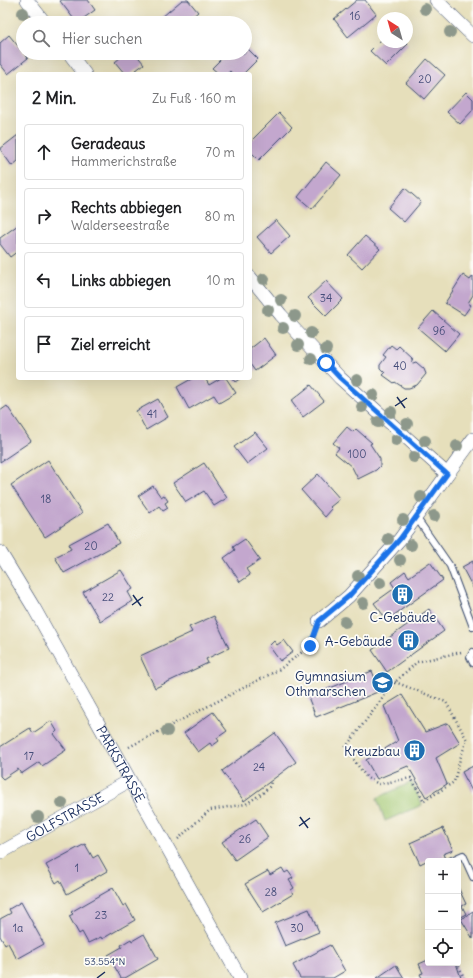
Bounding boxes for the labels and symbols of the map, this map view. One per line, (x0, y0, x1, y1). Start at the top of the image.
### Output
house number: 16 (350, 9, 360, 23)
north arrow (377, 12, 413, 48)
house number: 20 (418, 72, 432, 86)
house number: 34 (320, 291, 332, 305)
house number: 96 (433, 324, 445, 338)
route start (317, 354, 335, 372)
house number: 40 (393, 359, 407, 373)
house number: 41 (147, 407, 157, 421)
house number: 100 (348, 447, 366, 461)
house number: 18 (41, 492, 51, 506)
house number: 20 (84, 539, 98, 553)
building icon: C-Gebäude (390, 582, 416, 608)
house number: 22 (102, 590, 114, 604)
place label: C-Gebäude (370, 609, 436, 626)
building icon: A-Gebäude (395, 628, 421, 654)
place label: A-Gebäude (325, 633, 392, 650)
route end (301, 637, 319, 655)
place label: Gymnasium Othmarschen (285, 668, 366, 700)
school or university icon: Gymnasium Othmarschen (369, 670, 395, 696)
street label: PARKSTRASSE (93, 723, 149, 805)
building icon: Kreuzbau (402, 738, 428, 764)
place label: Kreuzbau (344, 743, 400, 760)
house number: 17 (24, 749, 34, 763)
house number: 24 (253, 760, 265, 774)
street label: GOLFSTRASSE (23, 788, 107, 845)
house number: 26 (239, 832, 251, 846)
house number: 1 (75, 861, 79, 875)
house number: 28 (265, 885, 277, 899)
house number: 23 (95, 908, 107, 922)
house number: 1a (13, 921, 23, 935)
house number: 30 (290, 921, 304, 935)
text: 53.554°N (84, 955, 126, 968)

